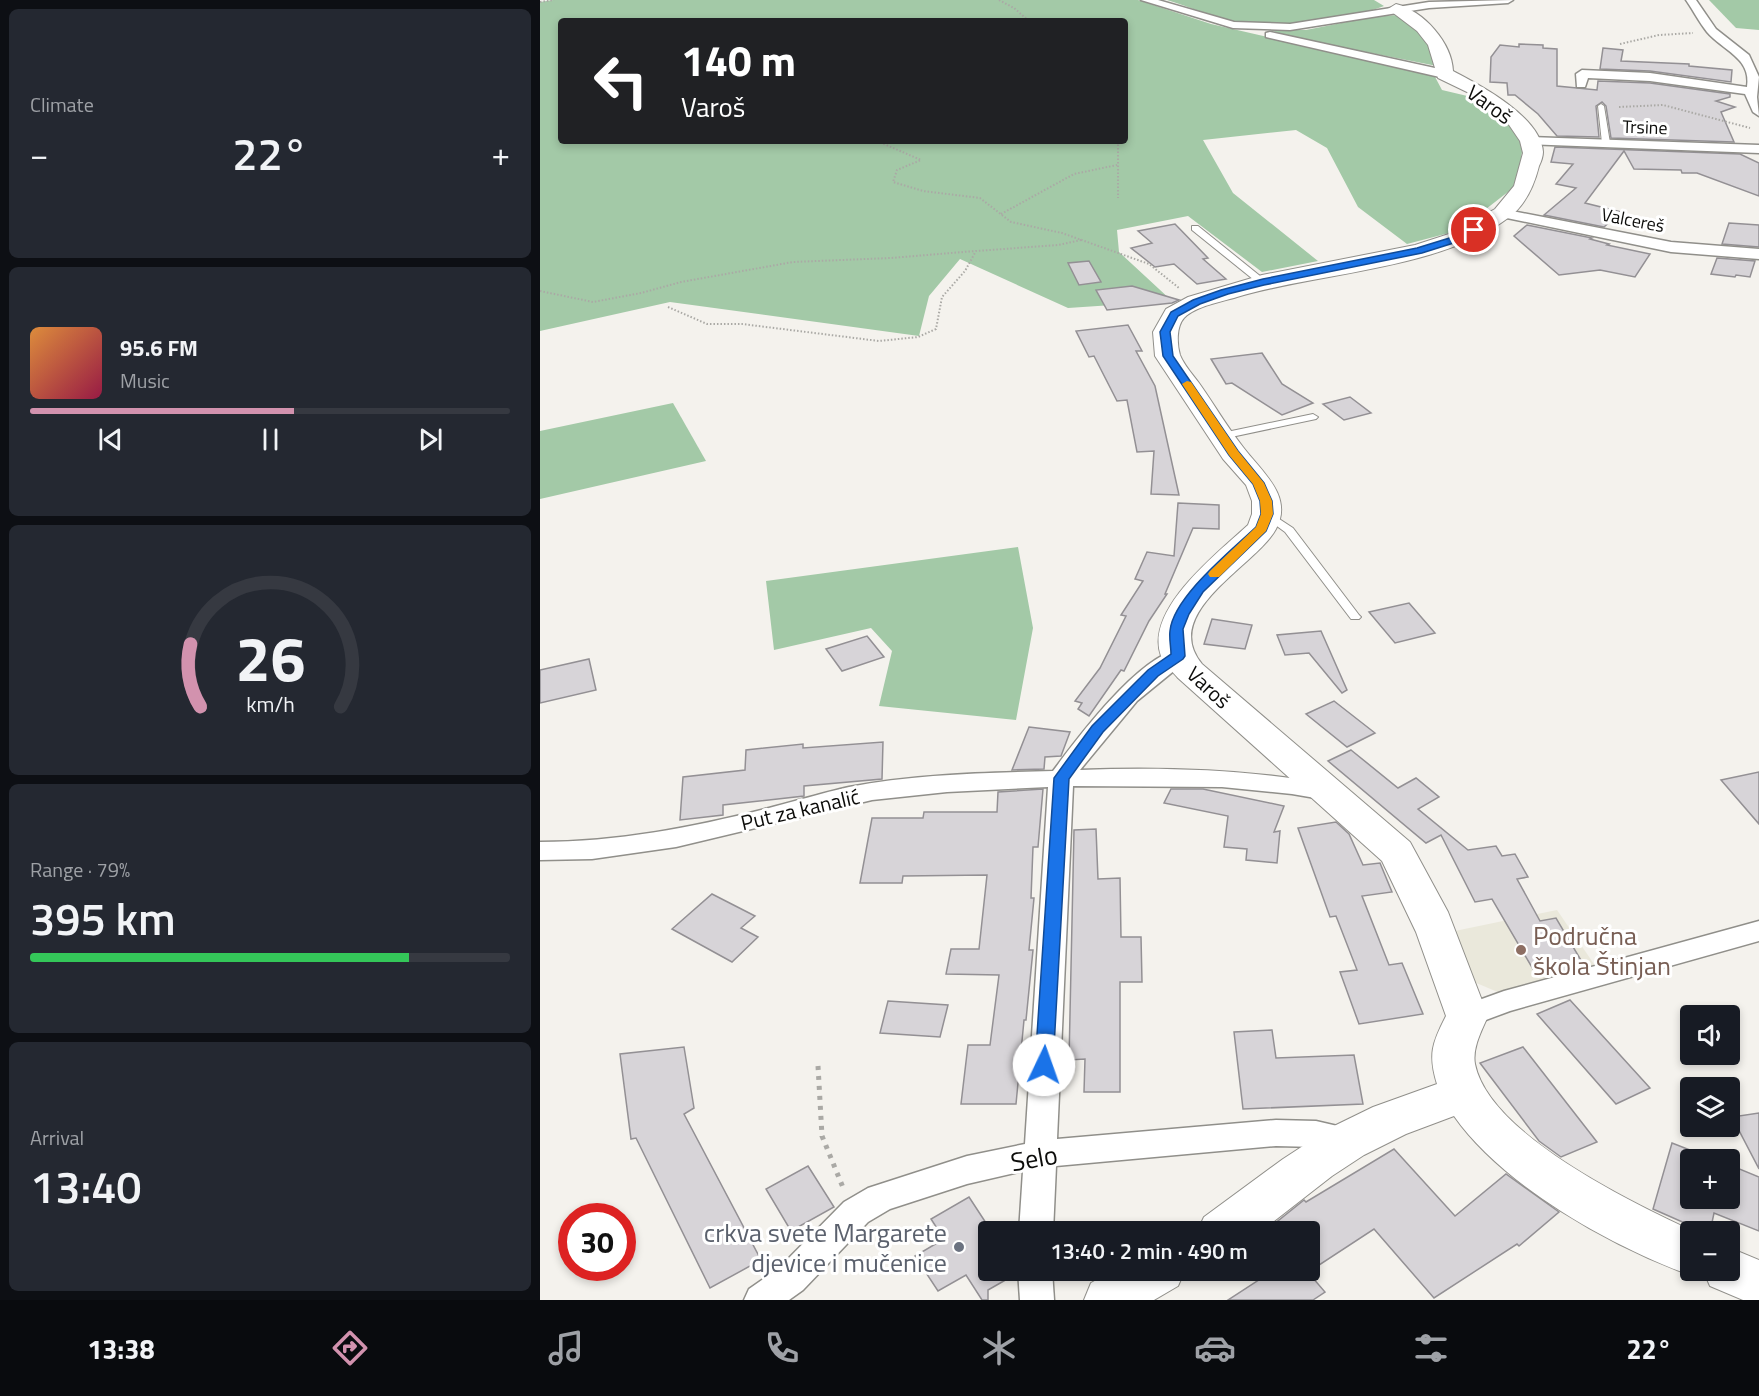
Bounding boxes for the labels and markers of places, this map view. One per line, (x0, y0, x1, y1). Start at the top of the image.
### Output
pin (1448, 204, 1499, 255)
place label: Područna škola Štinjan (1533, 916, 1671, 985)
marker: Područna škola Štinjan (1514, 943, 1528, 957)
place label: crkva svete Margarete djevice i mučenice (704, 1213, 947, 1282)
marker: crkva svete Margarete djevice i mučenice (952, 1240, 966, 1254)

